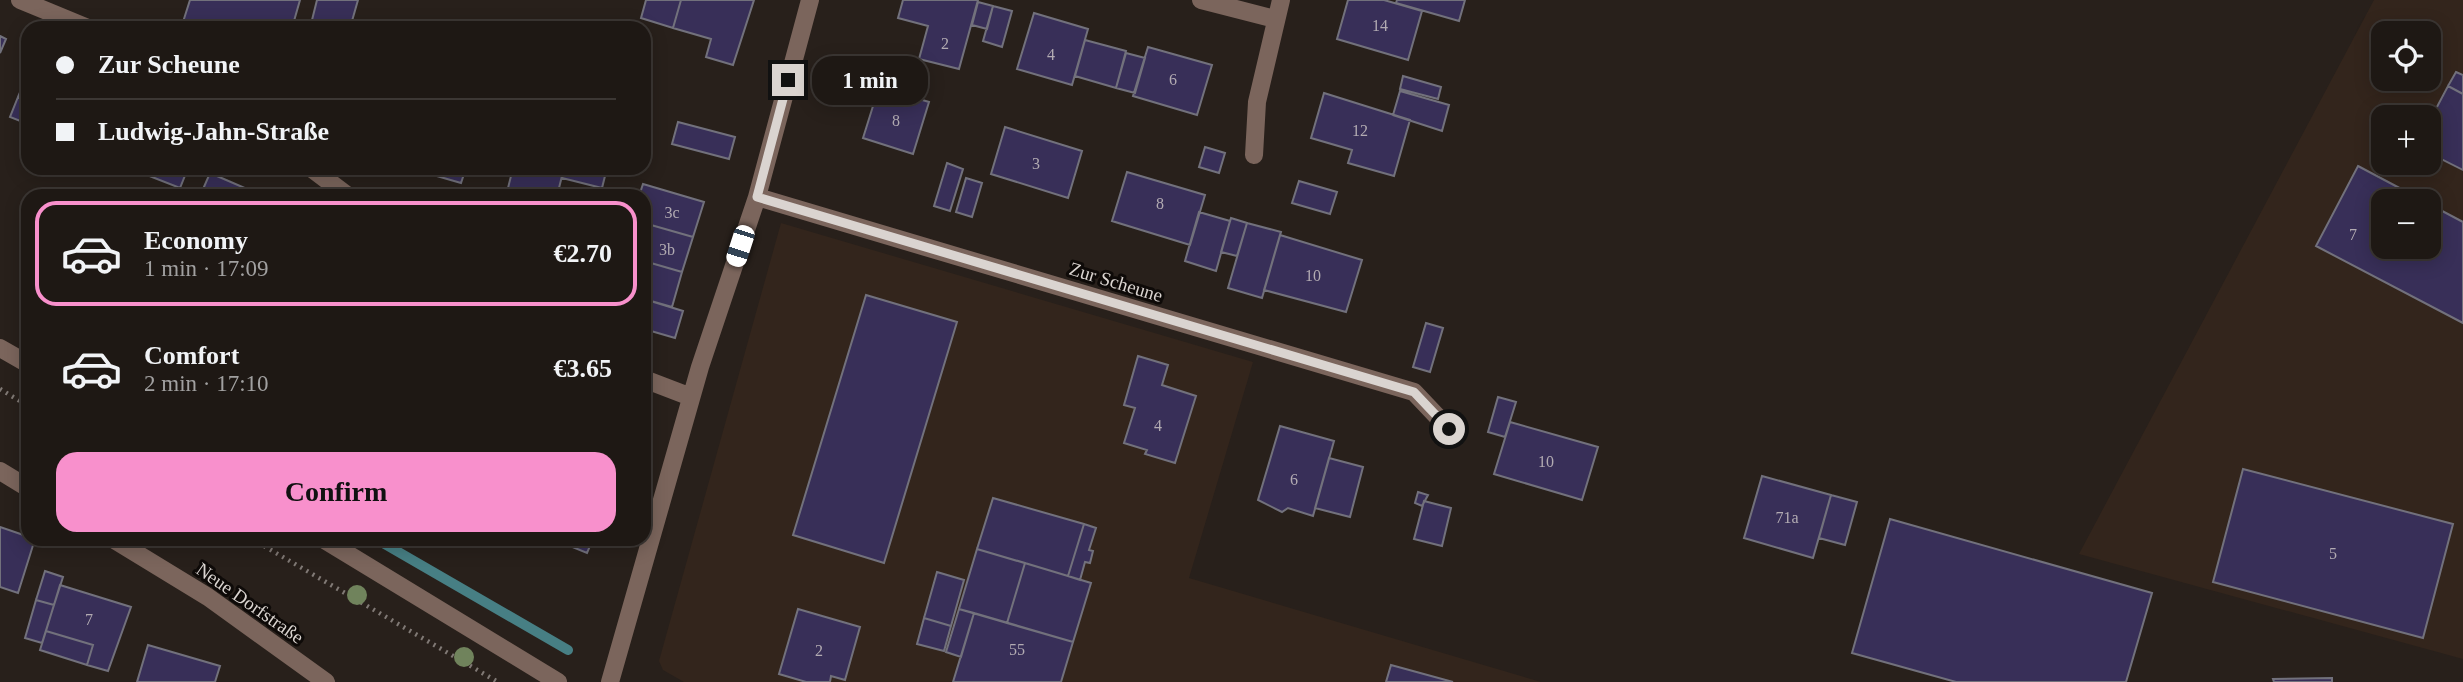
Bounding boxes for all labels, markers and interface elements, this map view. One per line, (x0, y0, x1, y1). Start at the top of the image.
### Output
house number: 14 (1372, 17, 1388, 34)
map controls (2371, 21, 2441, 259)
button: locate (2371, 21, 2441, 91)
house number: 2 (941, 35, 949, 52)
house number: 4 (1047, 46, 1055, 63)
text: Zur Scheune (98, 50, 240, 79)
callout: 1 min (812, 56, 928, 104)
route end (772, 64, 804, 96)
text: 1 min (842, 68, 898, 93)
house number: 6 (1169, 71, 1177, 88)
button: + (2371, 105, 2441, 175)
house number: 8 (892, 112, 900, 129)
text: Ludwig-Jahn-Straße (98, 117, 329, 146)
house number: 12 (1352, 122, 1368, 139)
house number: 3 (1032, 155, 1040, 172)
button: − (2371, 189, 2441, 259)
house number: 8 (1156, 195, 1164, 212)
house number: 3c (664, 204, 680, 221)
icon: car (60, 222, 123, 285)
car (724, 223, 757, 269)
text: Economy (144, 226, 248, 255)
house number: 7 (2349, 226, 2357, 243)
text: €2.70 (554, 239, 612, 268)
house number: 3b (659, 241, 675, 258)
text: 1 min · 17:09 (144, 256, 269, 281)
street label: Zur Scheune (1067, 258, 1165, 306)
house number: 10 (1305, 267, 1321, 284)
icon: car (60, 337, 123, 400)
text: Comfort (144, 341, 239, 370)
text: €3.65 (554, 354, 612, 383)
text: 2 min · 17:10 (144, 371, 269, 396)
route start (1433, 413, 1465, 445)
house number: 4 (1154, 417, 1162, 434)
button: Confirm (56, 452, 616, 532)
house number: 10 (1538, 453, 1554, 470)
house number: 6 (1290, 471, 1298, 488)
house number: 71a (1775, 509, 1799, 526)
house number: 5 (2329, 545, 2337, 562)
street label: Neue Dorfstraße (192, 558, 308, 648)
house number: 7 (85, 611, 93, 628)
house number: 55 (1009, 641, 1025, 658)
house number: 2 (815, 642, 823, 659)

